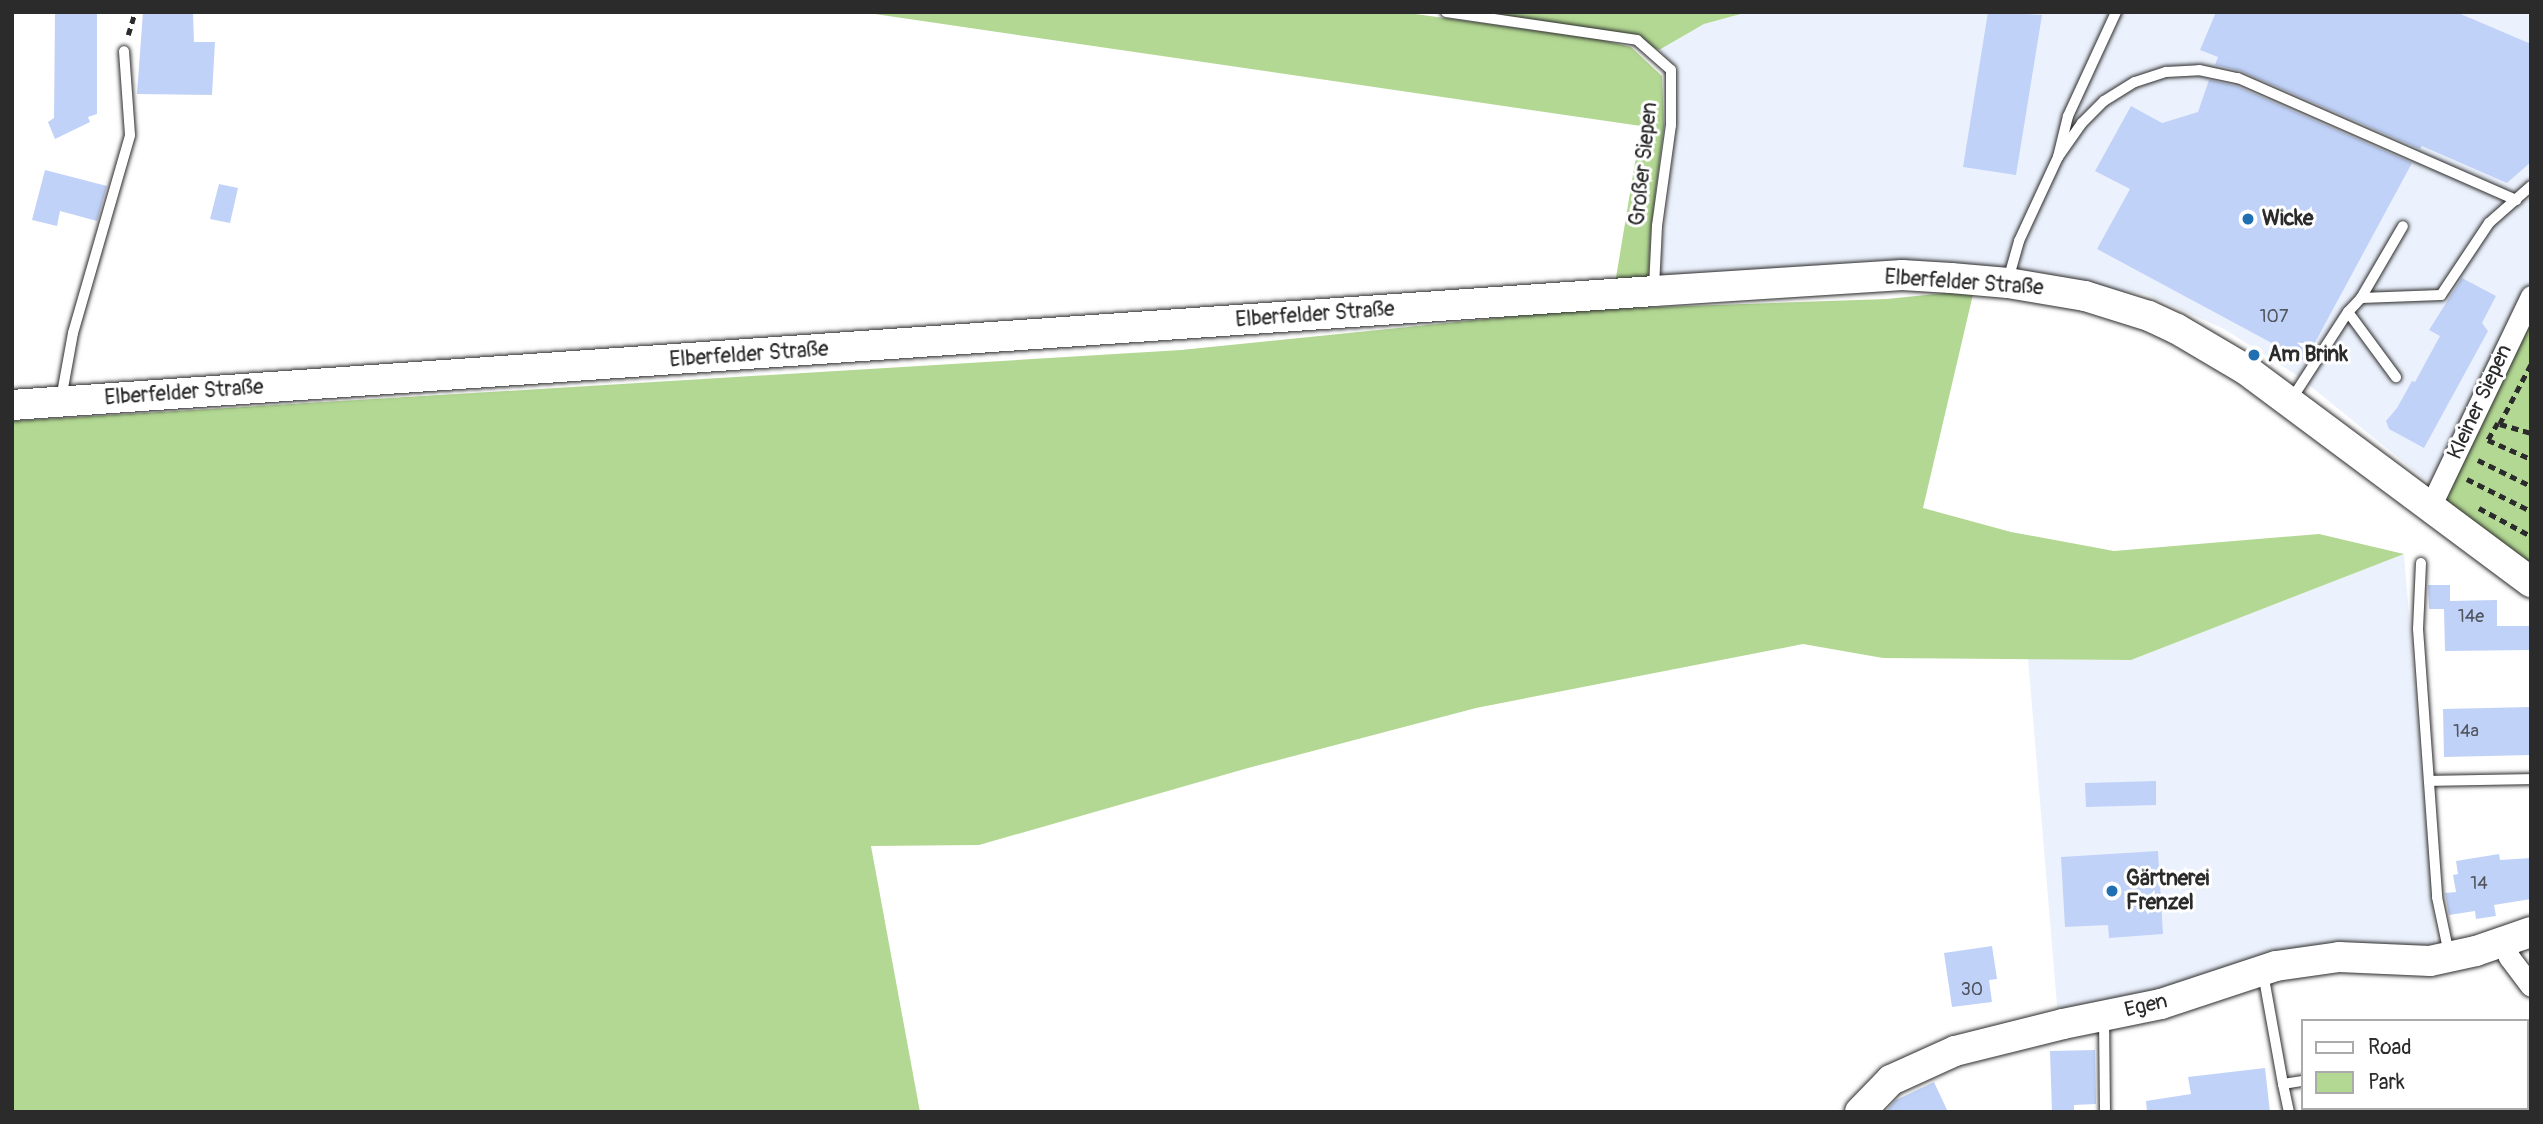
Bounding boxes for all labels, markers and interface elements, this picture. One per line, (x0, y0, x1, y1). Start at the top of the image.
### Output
street label: Großer Siepen (1625, 101, 1663, 227)
place label: Wicke (2262, 206, 2313, 232)
marker: Wicke (2240, 211, 2256, 227)
street label: Elberfelder Straße (1884, 265, 2044, 301)
street label: Elberfelder Straße (1235, 297, 1395, 333)
house number: 107 (2260, 306, 2288, 328)
street label: Elberfelder Straße (669, 337, 829, 373)
street label: Kleiner Siepen (2442, 341, 2518, 463)
place label: Am Brink (2268, 342, 2348, 368)
marker: Am Brink (2246, 347, 2262, 363)
street label: Elberfelder Straße (104, 375, 264, 411)
house number: 14e (2458, 606, 2484, 628)
house number: 14a (2453, 721, 2479, 743)
place label: Gärtnerei Frenzel (2126, 866, 2209, 916)
house number: 14 (2470, 873, 2488, 895)
marker: Gärtnerei Frenzel (2104, 883, 2120, 899)
house number: 30 (1961, 979, 1983, 1001)
street label: Egen (2122, 989, 2170, 1023)
legend (2302, 1019, 2529, 1110)
text: Road (2368, 1034, 2412, 1061)
text: Park (2368, 1069, 2405, 1096)

